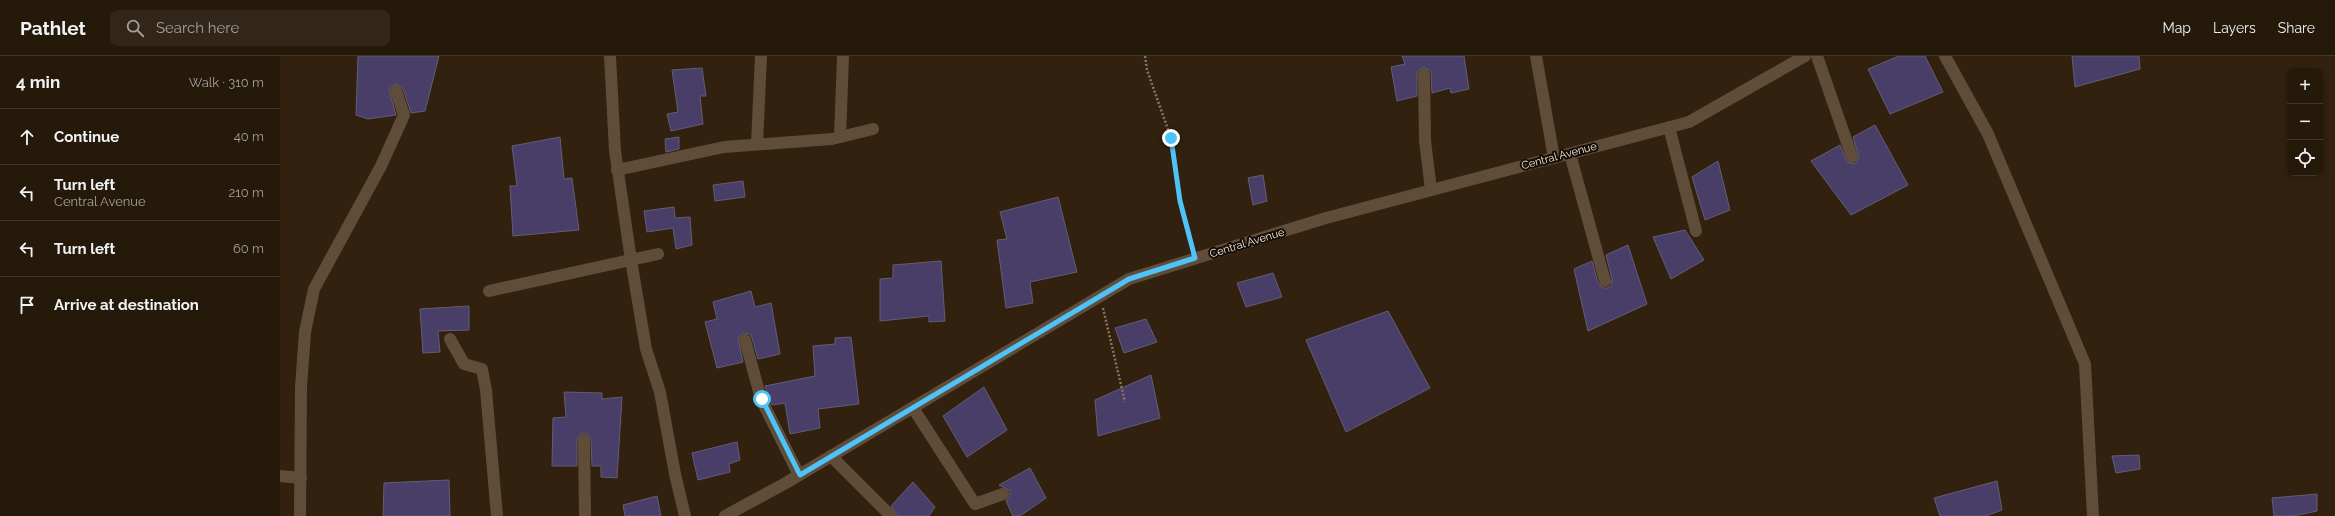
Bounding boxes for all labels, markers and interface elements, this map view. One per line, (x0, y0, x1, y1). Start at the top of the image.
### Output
search box (110, 10, 390, 46)
text: Pathlet (20, 17, 86, 39)
icon: search (124, 17, 146, 39)
text: Search here (156, 19, 239, 37)
text: Map (2163, 20, 2191, 36)
text: Layers (2213, 20, 2256, 36)
text: Share (2278, 20, 2315, 36)
map controls (2287, 68, 2323, 176)
button: + (2287, 68, 2323, 104)
text: 4 min (16, 72, 60, 92)
text: Walk · 310 m (189, 75, 264, 90)
button: − (2287, 104, 2323, 140)
icon: ahead (16, 126, 38, 148)
text: Continue (54, 128, 119, 146)
text: 40 m (234, 129, 264, 144)
route end (1162, 129, 1180, 147)
street label: Central Avenue (1520, 140, 1599, 172)
button: locate (2287, 140, 2323, 176)
text: Turn left (54, 176, 115, 194)
icon: left (16, 182, 38, 204)
text: 210 m (228, 185, 264, 200)
text: Central Avenue (54, 194, 146, 209)
street label: Central Avenue (1208, 225, 1287, 261)
icon: left (16, 238, 38, 260)
text: Turn left (54, 240, 115, 258)
text: 60 m (233, 241, 264, 256)
icon: arrive (16, 294, 38, 316)
text: Arrive at destination (54, 296, 199, 314)
route start (753, 390, 771, 408)

